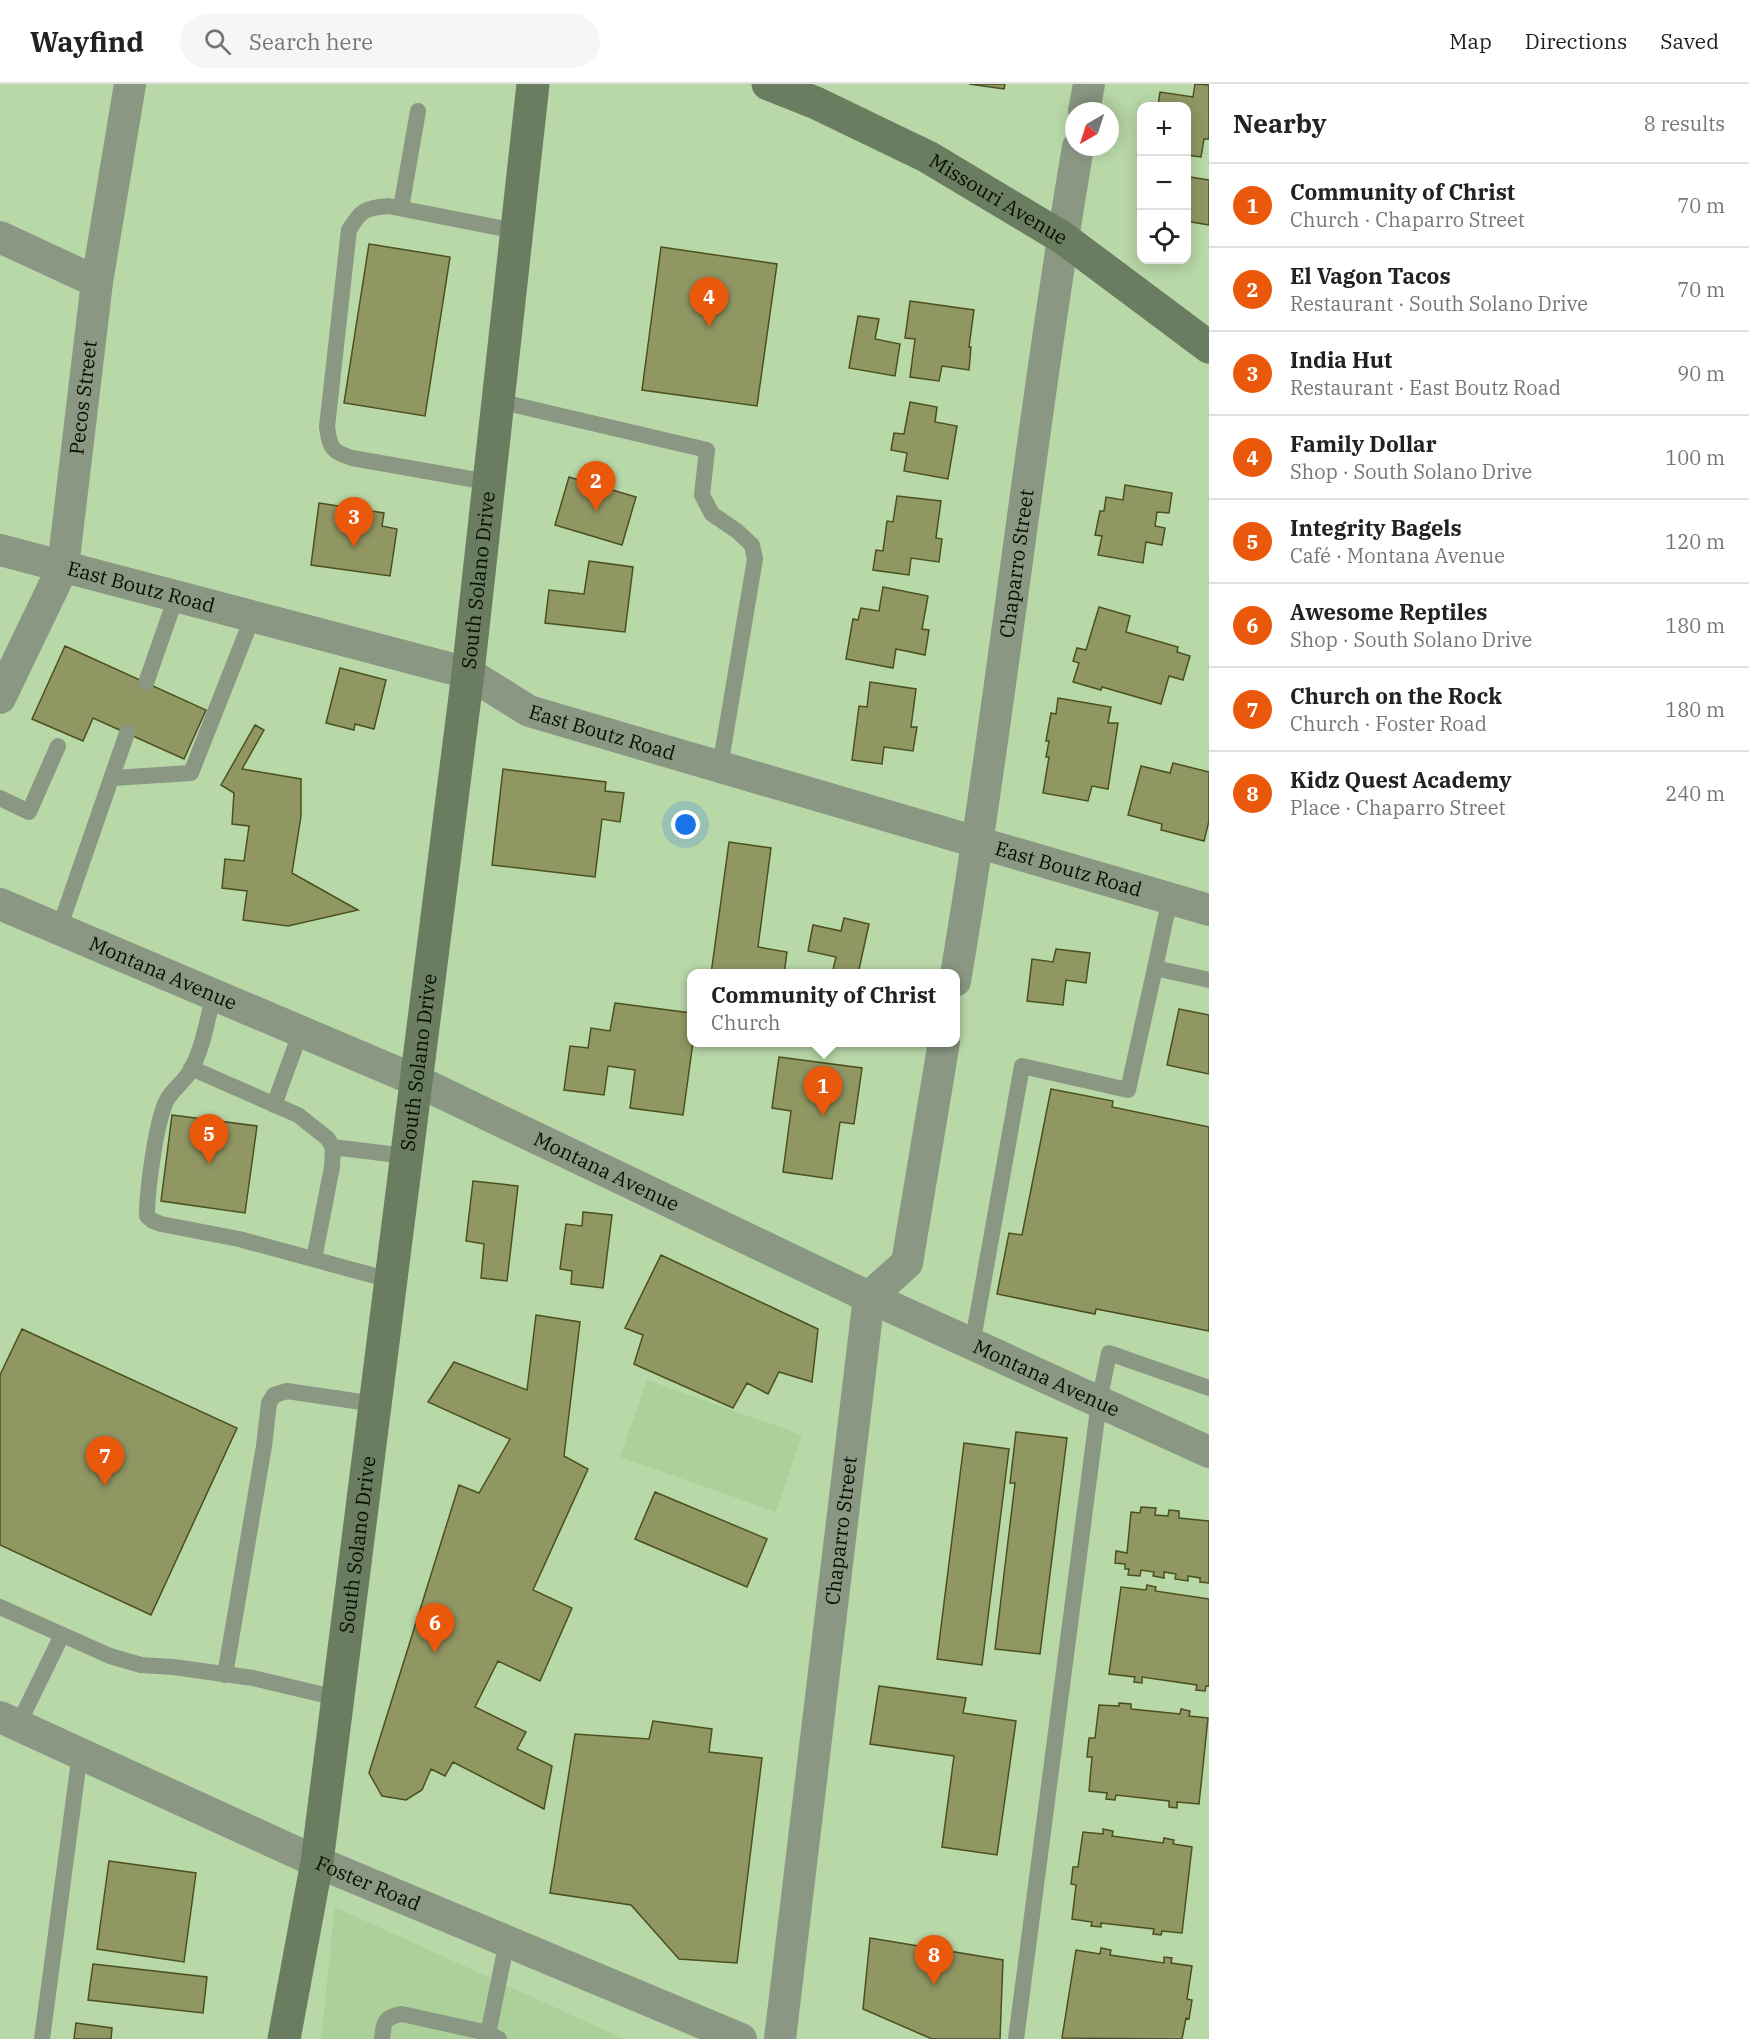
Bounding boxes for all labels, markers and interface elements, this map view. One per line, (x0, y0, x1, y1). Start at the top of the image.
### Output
search box (180, 14, 600, 68)
text: Wayfind (30, 23, 144, 60)
icon: search (201, 25, 234, 58)
text: Search here (249, 27, 373, 56)
text: Map (1449, 27, 1492, 55)
text: Directions (1525, 27, 1627, 55)
text: Saved (1660, 27, 1719, 55)
north arrow (1065, 102, 1119, 156)
map controls (1137, 102, 1191, 264)
button: + (1137, 102, 1191, 156)
text: Nearby (1233, 106, 1327, 140)
text: 8 results (1644, 110, 1725, 137)
street label: Missouri Avenue (924, 147, 1073, 251)
button: − (1137, 156, 1191, 210)
text: Community of Christ (1290, 177, 1515, 206)
text: 1 (1247, 192, 1259, 219)
text: 70 m (1677, 192, 1725, 219)
text: Church · Chaparro Street (1290, 206, 1525, 233)
button: locate (1137, 210, 1191, 264)
text: El Vagon Tacos (1290, 261, 1451, 290)
text: 2 (1247, 276, 1259, 303)
text: 70 m (1677, 276, 1725, 303)
pin: 4 (690, 278, 728, 327)
text: Restaurant · South Solano Drive (1290, 290, 1588, 317)
street label: Pecos Street (63, 339, 103, 456)
text: India Hut (1290, 345, 1392, 374)
text: 3 (1247, 360, 1259, 387)
text: 90 m (1677, 360, 1725, 387)
text: Restaurant · East Boutz Road (1290, 374, 1561, 401)
text: Family Dollar (1290, 429, 1436, 458)
text: 4 (1247, 444, 1259, 471)
text: 100 m (1665, 444, 1725, 471)
text: Shop · South Solano Drive (1290, 458, 1532, 485)
pin: 2 (576, 462, 616, 511)
street label: Chaparro Street (993, 487, 1040, 639)
street label: South Solano Drive (455, 490, 501, 670)
pin: 3 (334, 498, 374, 547)
text: Integrity Bagels (1290, 513, 1462, 542)
text: 5 (1247, 528, 1259, 555)
text: 120 m (1665, 528, 1725, 555)
text: Café · Montana Avenue (1290, 542, 1505, 569)
street label: East Boutz Road (65, 554, 218, 619)
text: Awesome Reptiles (1290, 597, 1488, 626)
text: 6 (1247, 612, 1259, 639)
text: 180 m (1665, 612, 1725, 639)
text: Shop · South Solano Drive (1290, 626, 1532, 653)
text: Church on the Rock (1290, 681, 1502, 710)
text: 7 (1247, 696, 1259, 723)
text: 180 m (1665, 696, 1725, 723)
street label: East Boutz Road (526, 698, 679, 766)
text: Church · Foster Road (1290, 710, 1487, 737)
text: Kidz Quest Academy (1290, 765, 1512, 794)
text: 8 (1247, 780, 1259, 807)
text: 240 m (1665, 780, 1725, 807)
text: Place · Chaparro Street (1290, 794, 1506, 821)
your location (671, 810, 700, 839)
street label: East Boutz Road (992, 834, 1145, 903)
street label: Montana Avenue (85, 929, 241, 1016)
popup (687, 969, 960, 1047)
street label: South Solano Drive (393, 972, 443, 1153)
text: Community of Christ (711, 980, 936, 1009)
text: Church (711, 1009, 781, 1036)
pin: 1 (804, 1066, 842, 1116)
pin: 5 (190, 1114, 228, 1164)
street label: Montana Avenue (529, 1125, 684, 1217)
street label: Montana Avenue (969, 1332, 1124, 1423)
pin: 7 (86, 1436, 124, 1486)
street label: South Solano Drive (332, 1454, 381, 1635)
street label: Chaparro Street (818, 1455, 863, 1607)
pin: 6 (416, 1604, 454, 1653)
street label: Foster Road (312, 1849, 425, 1917)
pin: 8 (914, 1936, 954, 1985)

